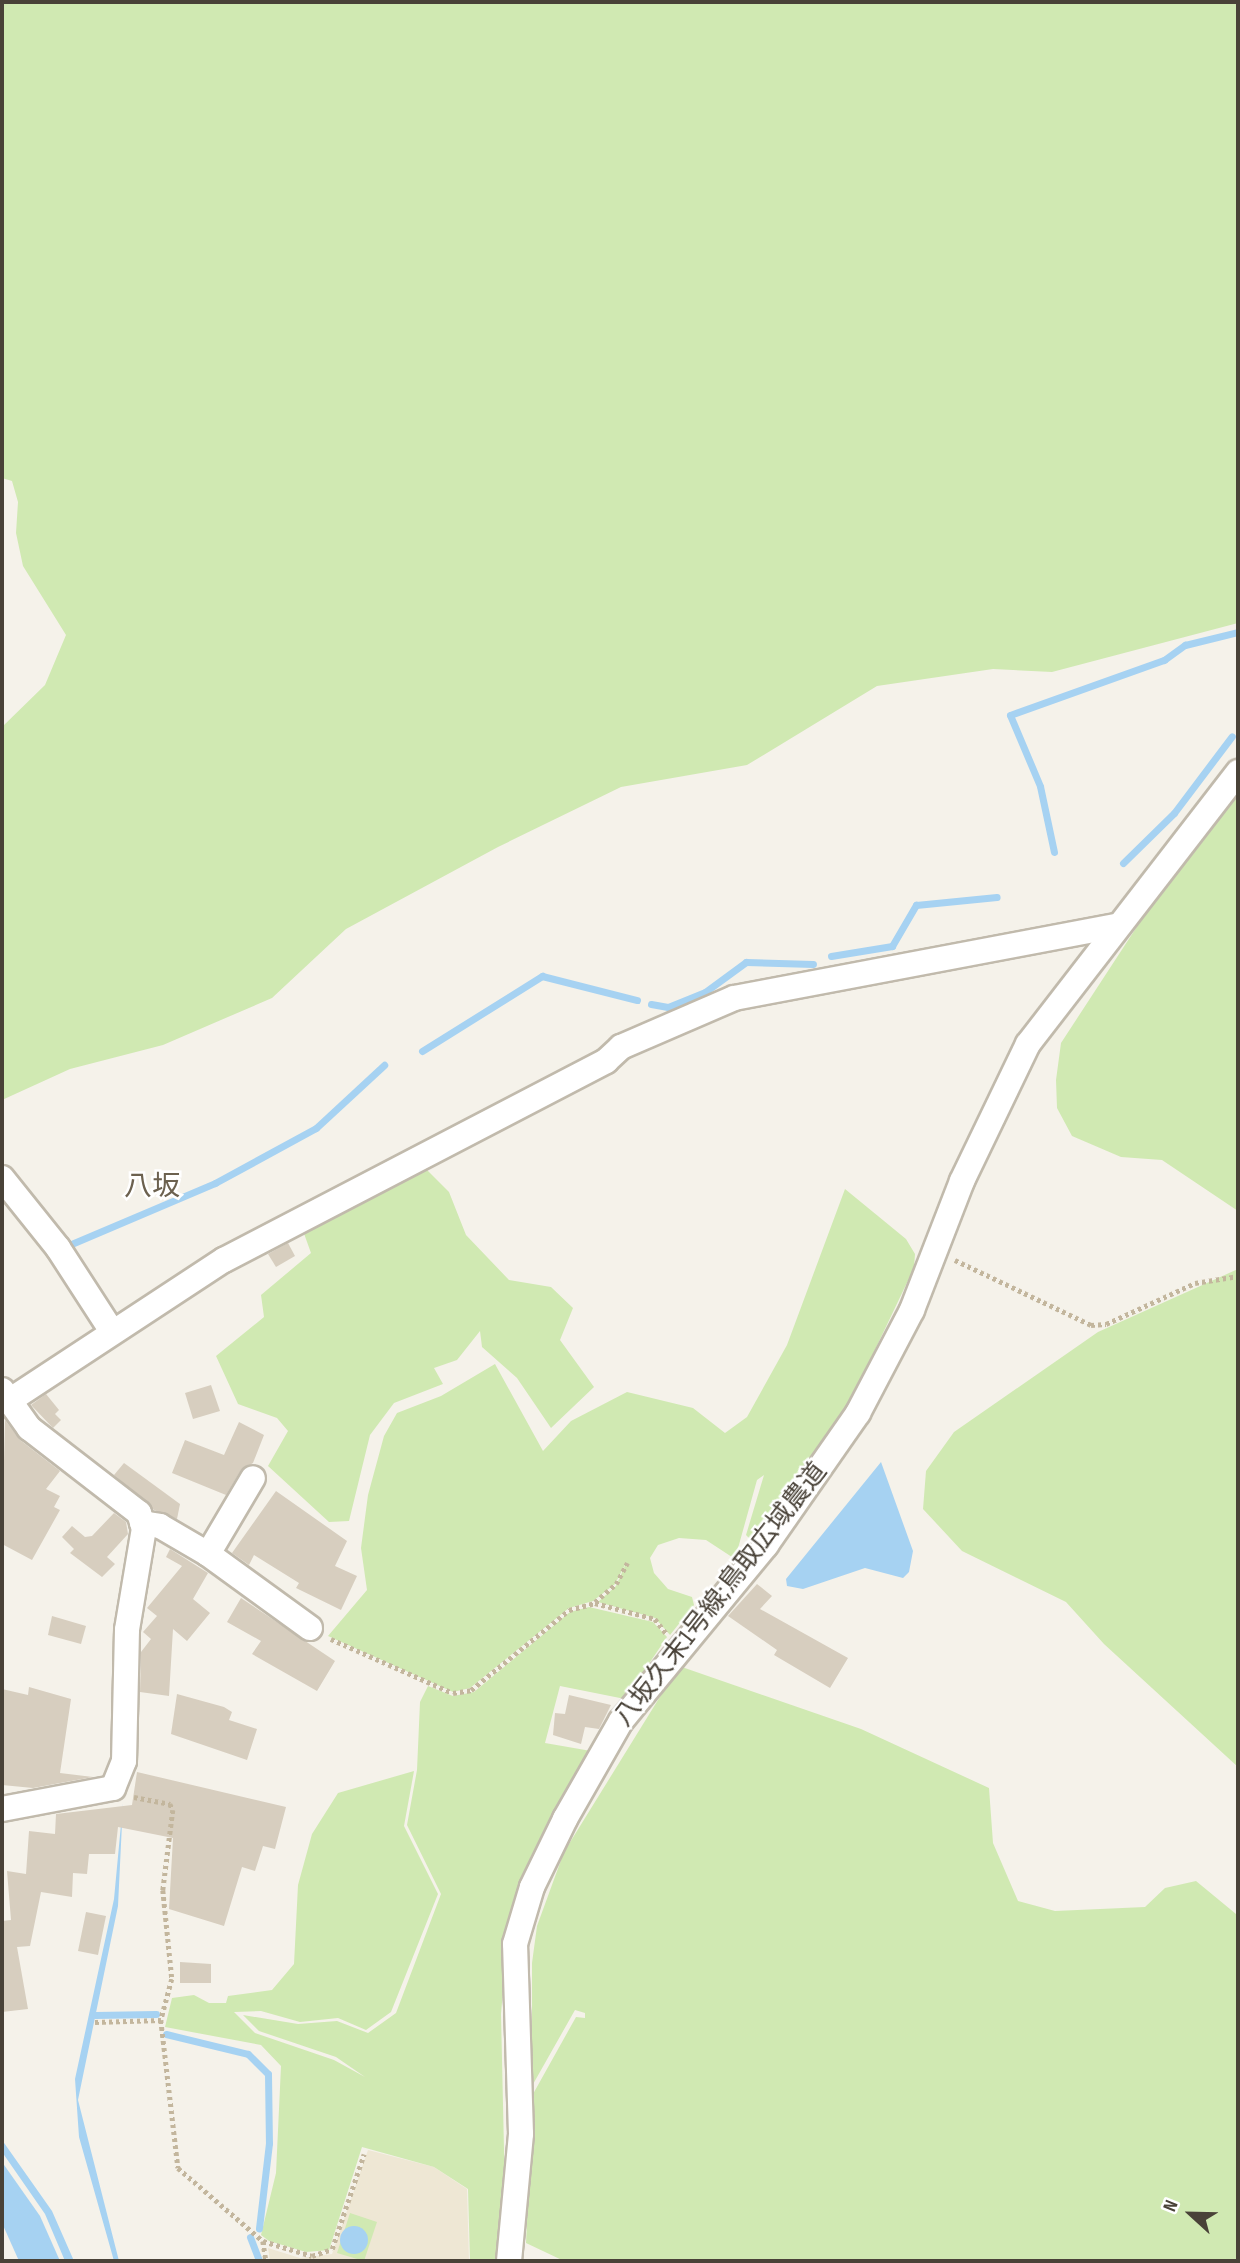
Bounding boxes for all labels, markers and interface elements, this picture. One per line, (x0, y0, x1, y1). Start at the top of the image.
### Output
district label: 八坂 (124, 1170, 180, 1204)
street label: 八坂久末1号線;鳥取広域農道 (608, 1457, 834, 1733)
north arrow (1156, 2179, 1226, 2249)
text: N (1159, 2197, 1184, 2215)

